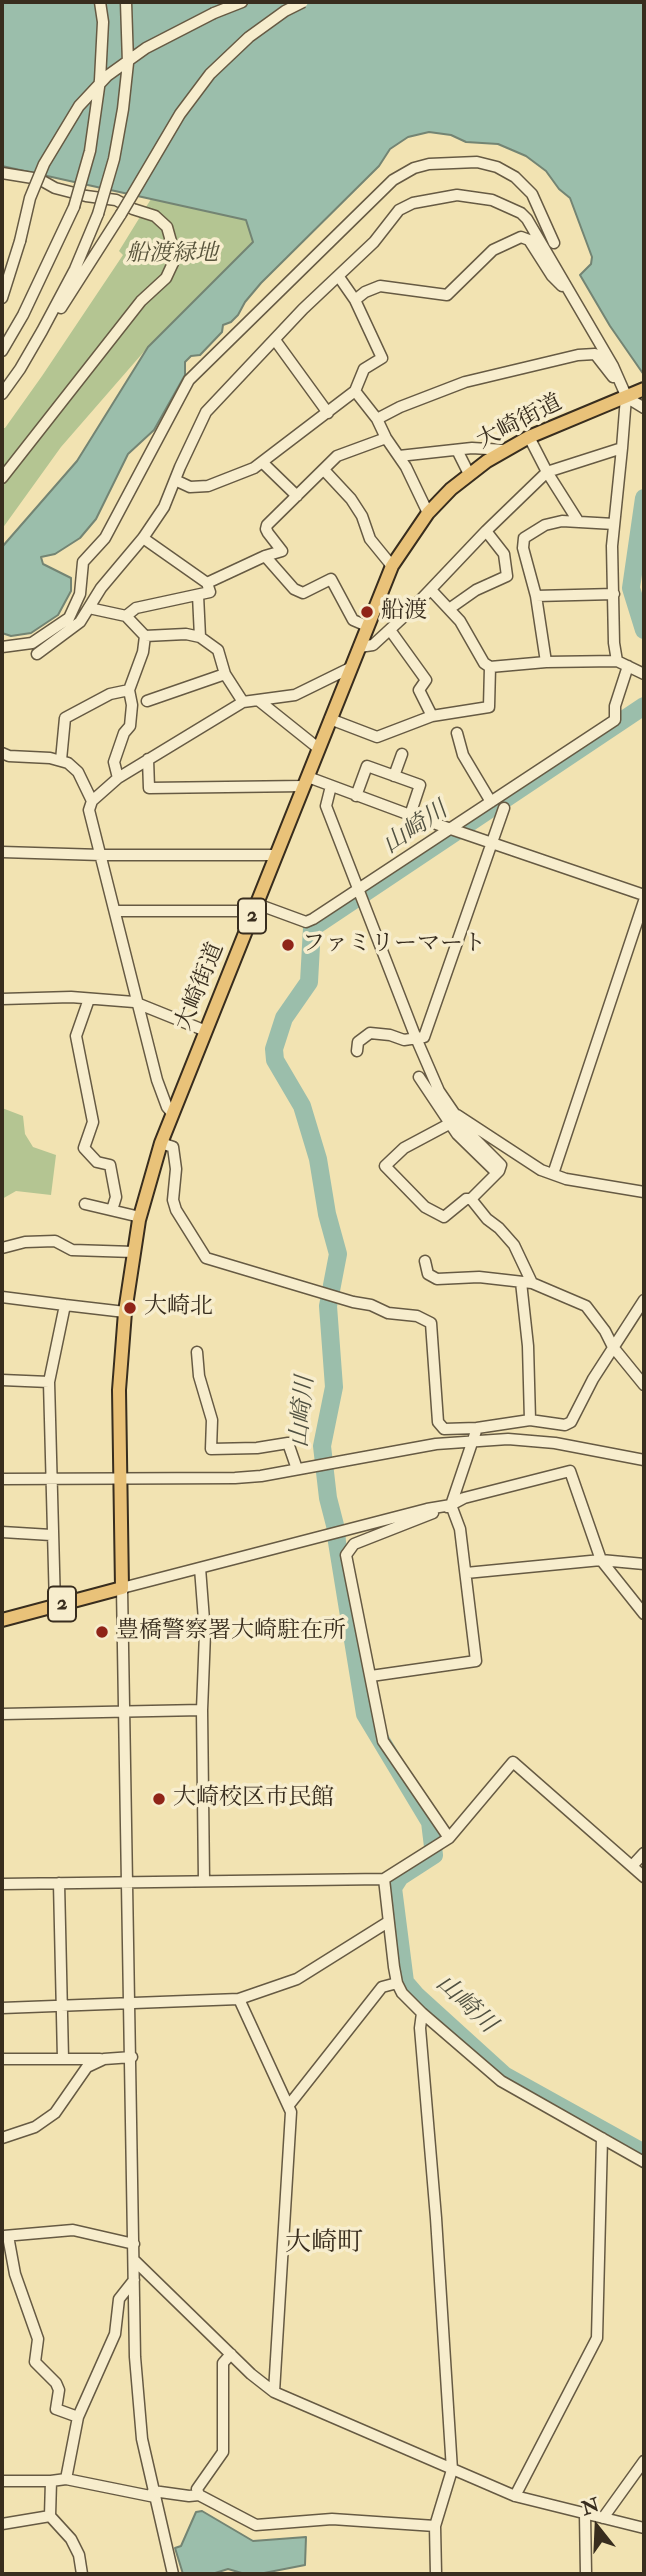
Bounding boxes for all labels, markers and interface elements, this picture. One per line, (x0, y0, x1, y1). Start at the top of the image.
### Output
park label: 船渡緑地 (126, 241, 218, 269)
street label: 大崎街道 (473, 390, 567, 456)
place label: 船渡 (381, 598, 427, 626)
marker: 船渡 (359, 604, 375, 620)
water label: 山崎川 (378, 797, 454, 861)
road number: 2 (238, 898, 266, 934)
place label: ファミリーマート (302, 931, 486, 959)
marker: ファミリーマート (280, 937, 296, 953)
street label: 大崎街道 (171, 939, 231, 1035)
place label: 大崎北 (144, 1294, 213, 1322)
marker: 大崎北 (122, 1300, 138, 1316)
water label: 山崎川 (287, 1375, 321, 1449)
road number: 2 (48, 1586, 76, 1622)
place label: 豊橋警察署大崎駐在所 (116, 1618, 346, 1646)
marker: 豊橋警察署大崎駐在所 (94, 1624, 110, 1640)
place label: 大崎校区市民館 (173, 1785, 334, 1813)
marker: 大崎校区市民館 (151, 1791, 167, 1807)
water label: 山崎川 (429, 1970, 501, 2040)
district label: 大崎町 (285, 2228, 363, 2260)
north arrow (562, 2492, 632, 2562)
text: N (579, 2493, 602, 2521)

